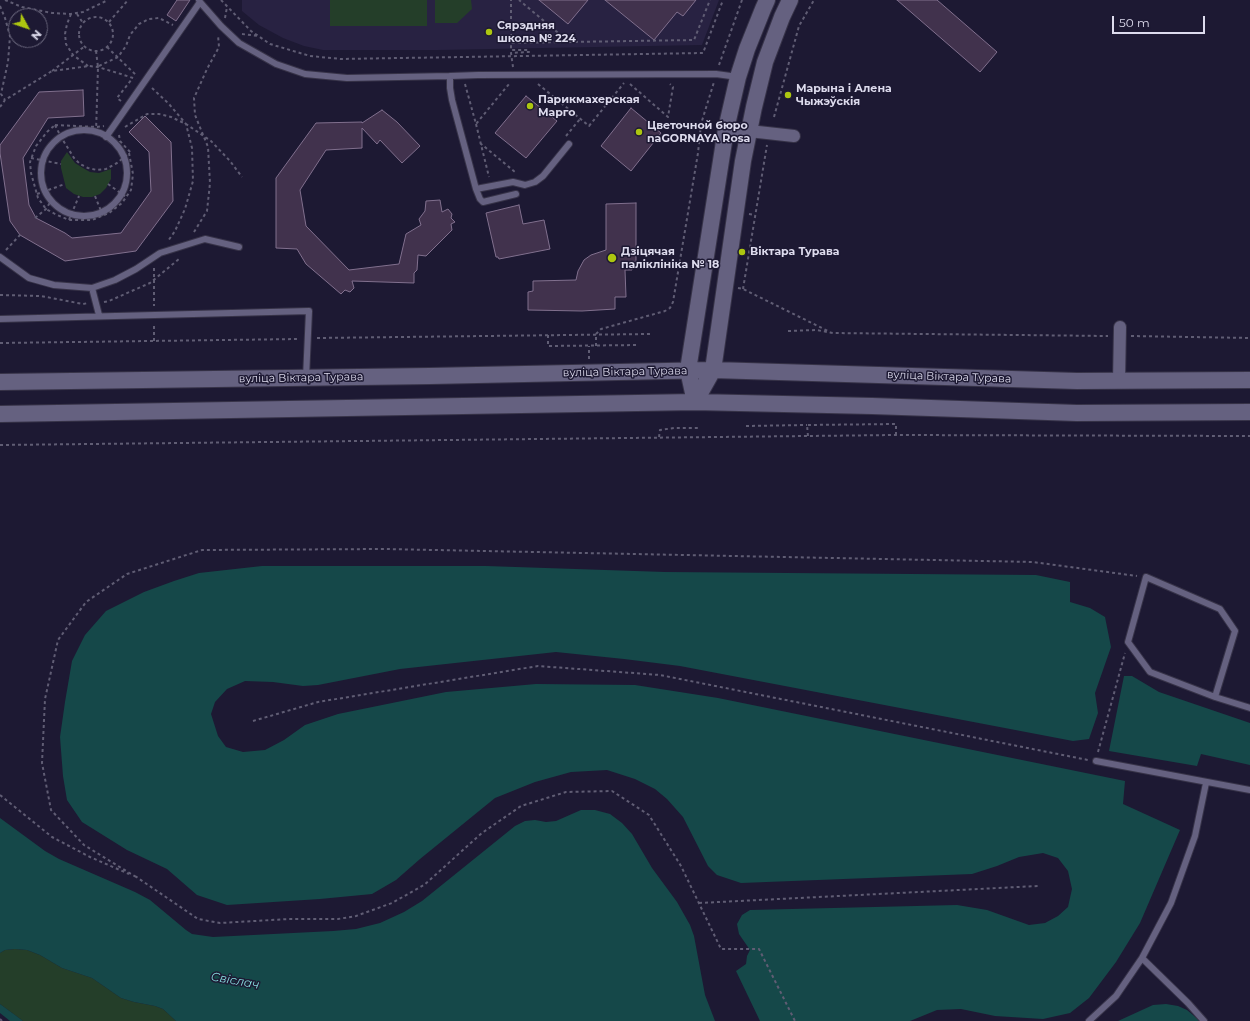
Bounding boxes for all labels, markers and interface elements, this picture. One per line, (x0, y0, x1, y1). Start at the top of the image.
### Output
north arrow (8, 8, 48, 48)
scale bar (1114, 8, 1207, 34)
text: 50 m (1119, 15, 1150, 30)
place label: Сярэдняя школа № 224 (497, 19, 576, 45)
text: N (28, 27, 45, 43)
marker: Сярэдняя школа № 224 (484, 27, 494, 37)
place label: Марына і Алена Чыжэўскія (796, 82, 892, 108)
marker: Марына і Алена Чыжэўскія (783, 90, 793, 100)
place label: Парикмахерская Марго (538, 93, 640, 119)
marker: Парикмахерская Марго (525, 101, 535, 111)
place label: Цветочной бюро naGORNAYA Rosa (647, 119, 750, 145)
marker: Цветочной бюро naGORNAYA Rosa (634, 127, 644, 137)
place label: Дзіцячая паліклініка № 18 (621, 245, 719, 271)
place label: Віктара Турава (750, 245, 839, 259)
marker: Віктара Турава (737, 247, 747, 257)
marker: Дзіцячая паліклініка № 18 (606, 252, 618, 264)
street label: вуліца Віктара Турава (563, 364, 687, 380)
street label: вуліца Віктара Турава (887, 368, 1011, 386)
street label: вуліца Віктара Турава (239, 370, 363, 386)
water label: Свіслач (210, 970, 260, 992)

